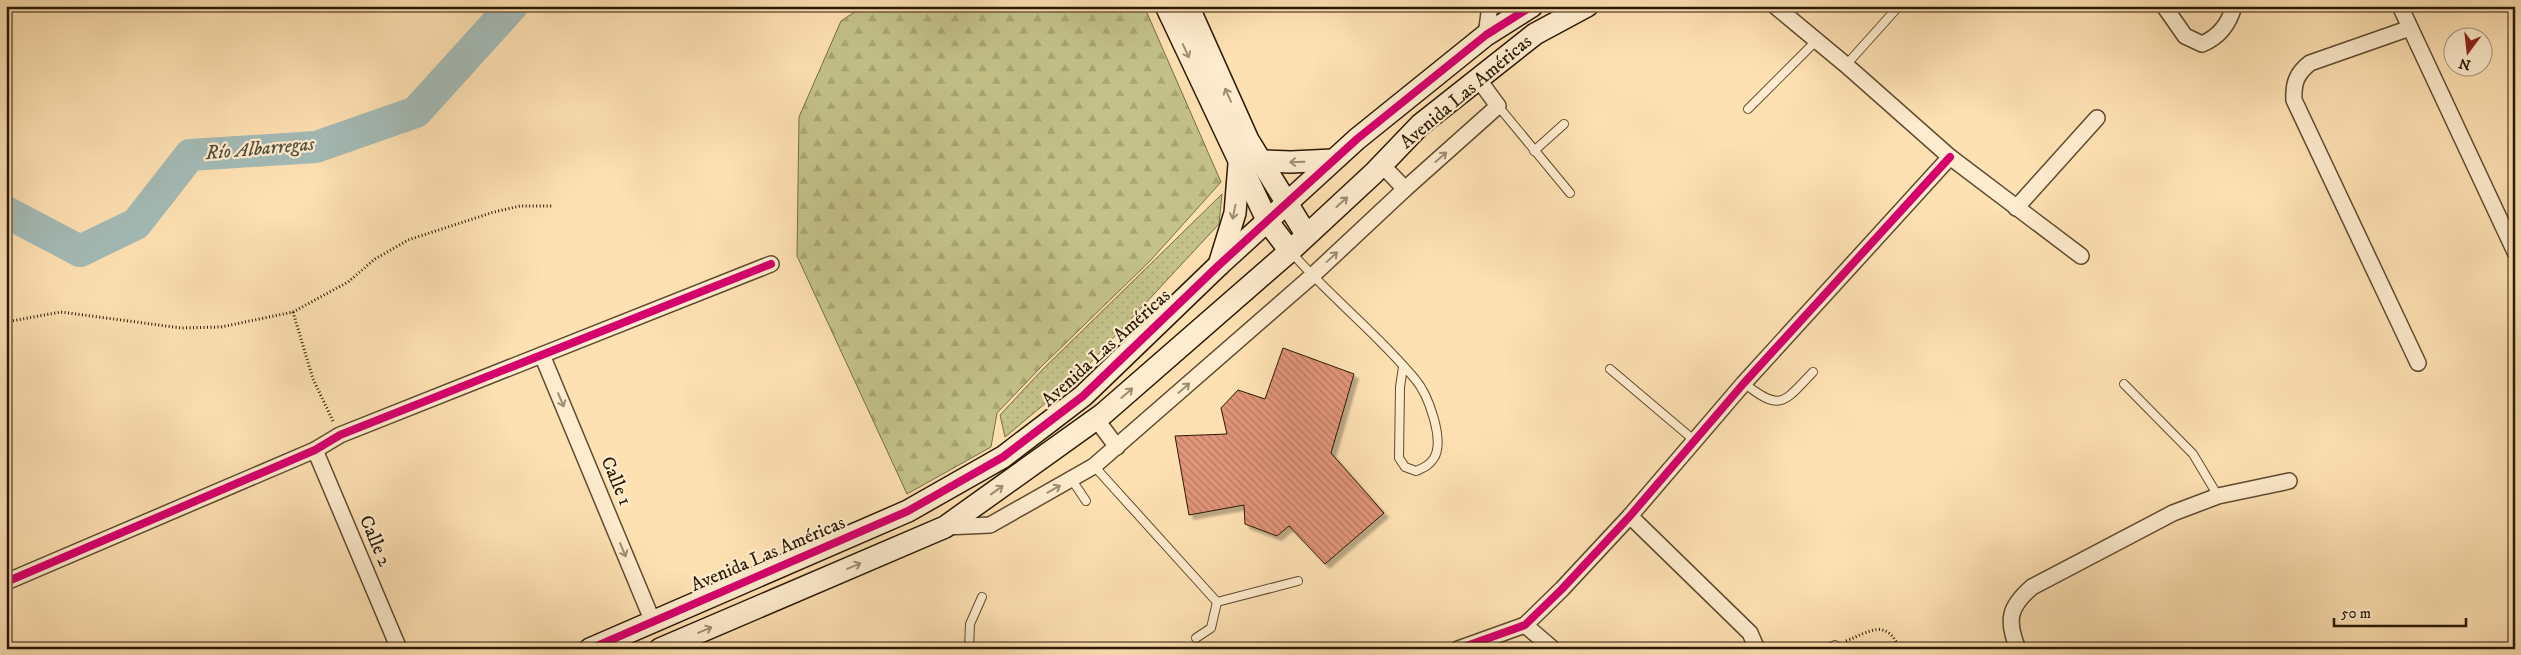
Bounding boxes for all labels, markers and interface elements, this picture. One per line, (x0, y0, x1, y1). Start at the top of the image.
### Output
north arrow (2444, 28, 2494, 78)
street label: Avenida Las Américas (1395, 30, 1537, 154)
one-way arrow (1182, 43, 1192, 58)
text: N (2457, 53, 2473, 74)
one-way arrow (1223, 88, 1233, 103)
water label: Río Albarregas (203, 132, 316, 166)
one-way arrow (1435, 151, 1448, 162)
one-way arrow (1289, 157, 1306, 167)
one-way arrow (1336, 196, 1349, 208)
one-way arrow (1228, 204, 1238, 220)
one-way arrow (1326, 251, 1338, 263)
street label: Avenida Las Américas (1037, 284, 1175, 412)
one-way arrow (1177, 383, 1190, 394)
one-way arrow (1121, 387, 1134, 399)
one-way arrow (557, 392, 566, 407)
street label: Calle 1 (595, 453, 637, 509)
one-way arrow (1046, 484, 1061, 494)
one-way arrow (990, 485, 1004, 495)
street label: Avenida Las Américas (687, 511, 849, 597)
street label: Calle 2 (354, 512, 396, 571)
one-way arrow (619, 542, 629, 557)
one-way arrow (846, 560, 861, 570)
scale bar (2334, 595, 2466, 627)
text: 50 m (2341, 604, 2371, 623)
one-way arrow (697, 624, 712, 634)

